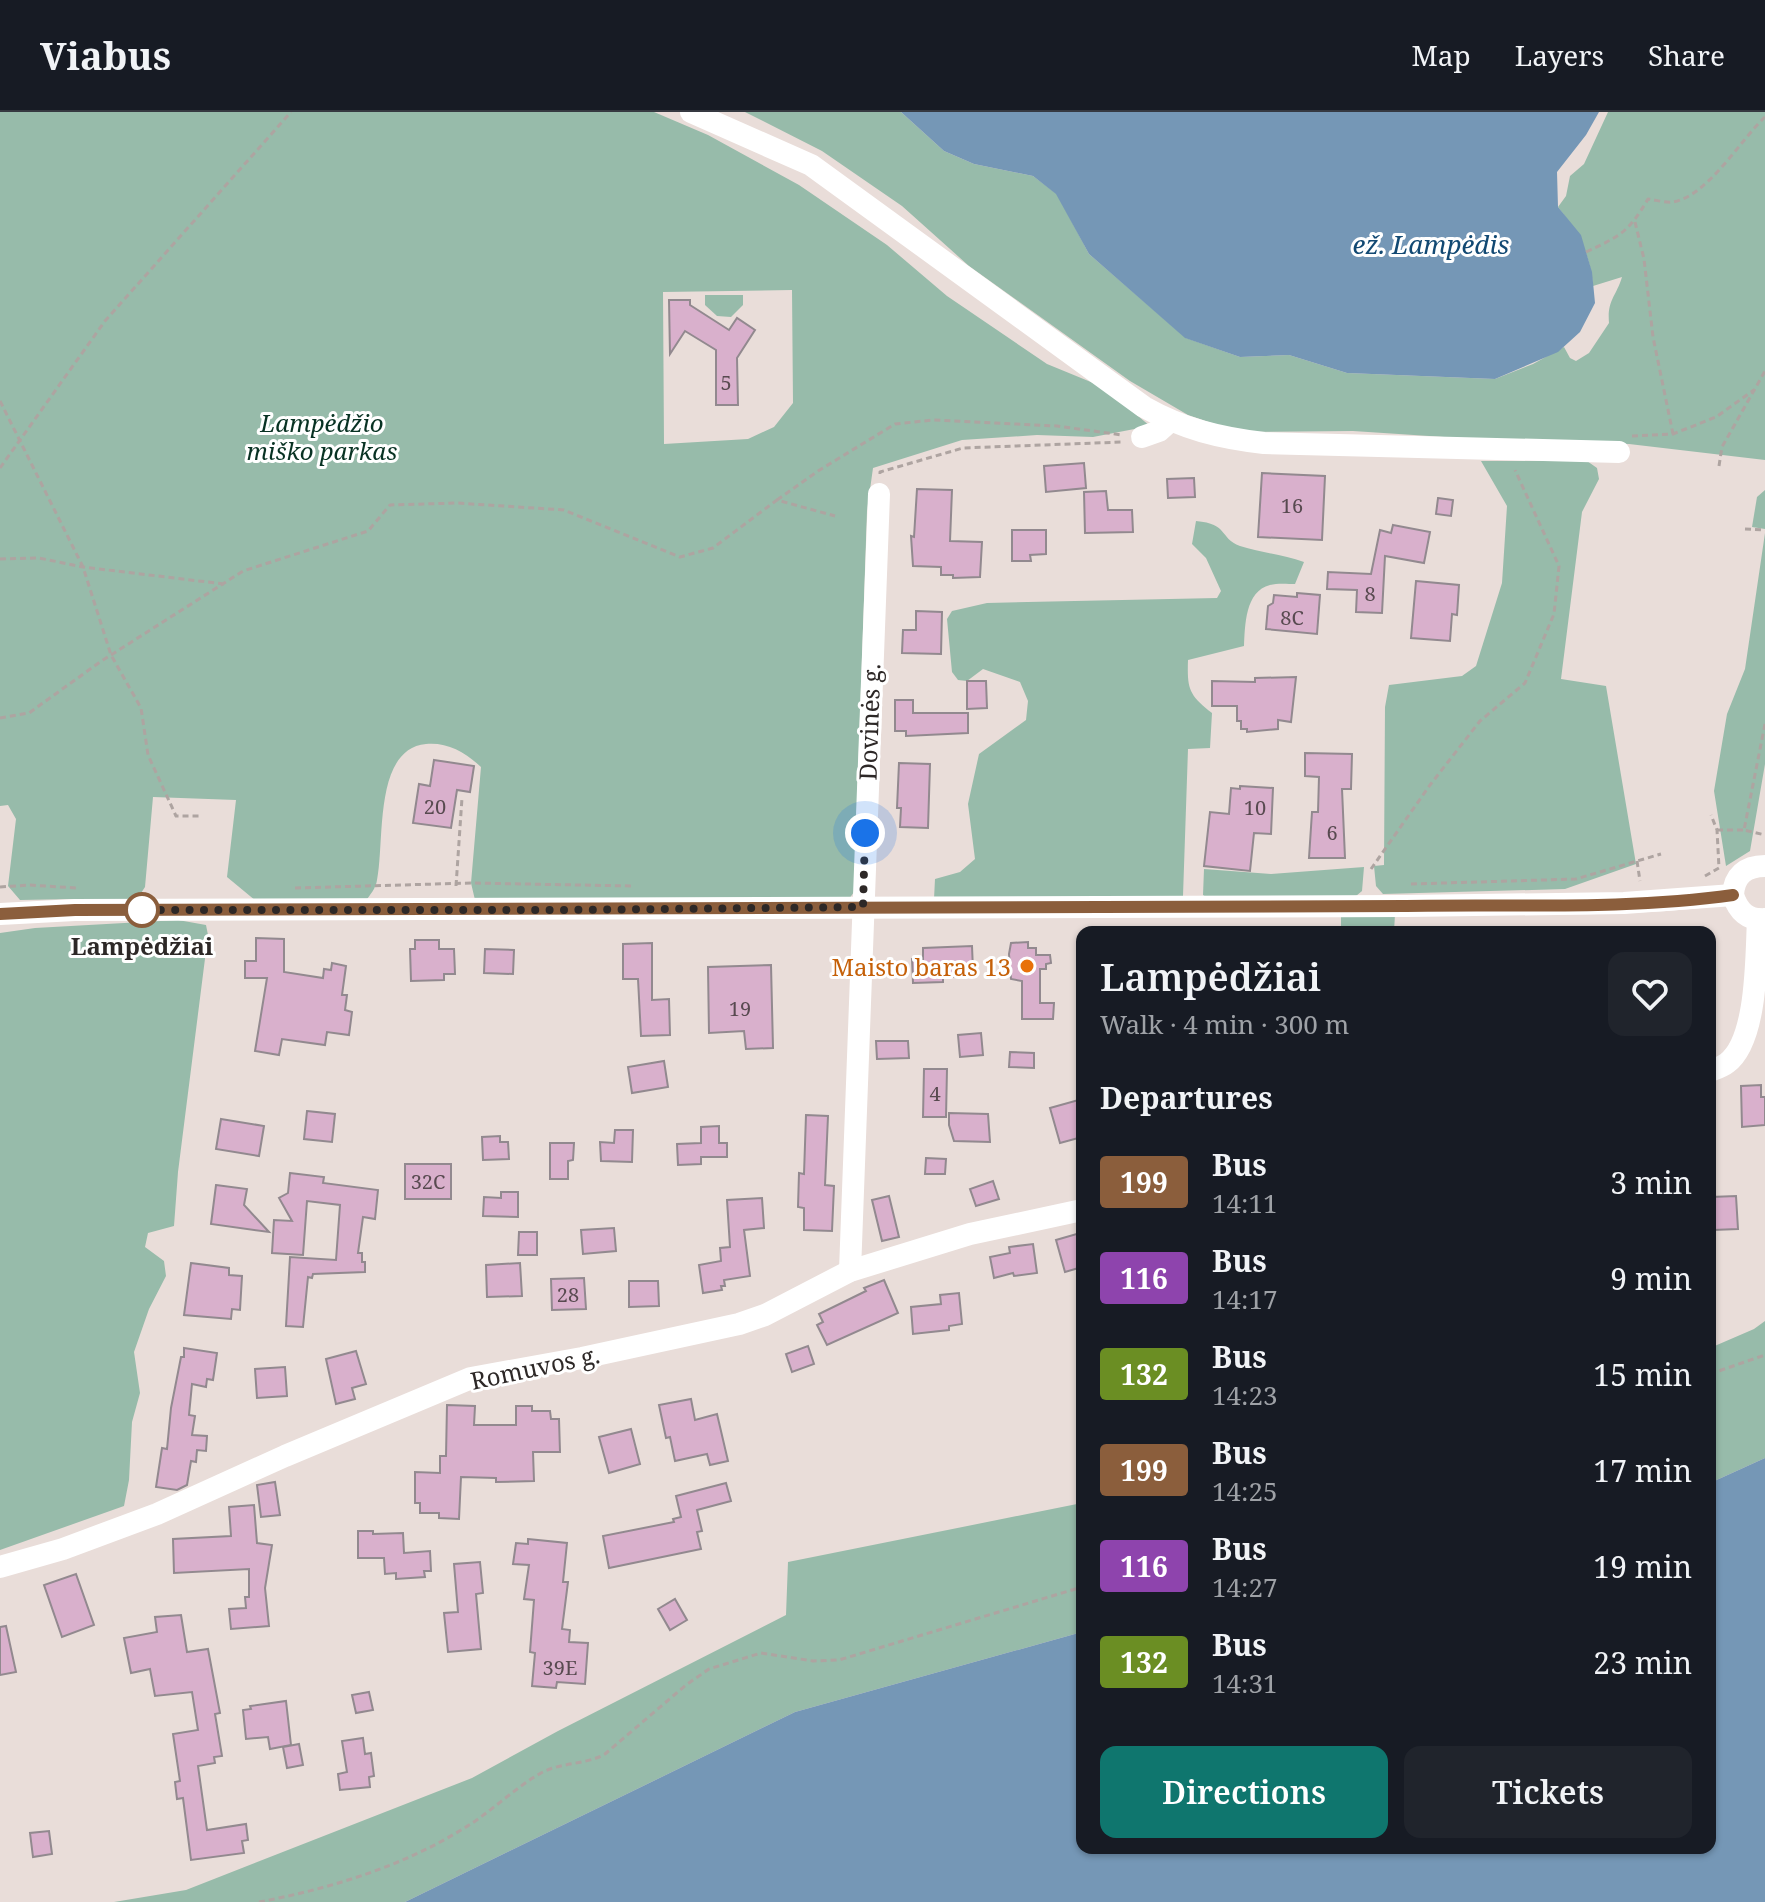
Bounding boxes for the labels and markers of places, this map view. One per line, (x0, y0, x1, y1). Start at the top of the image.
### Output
marker: Lampėdžiai (125, 893, 159, 927)
place label: Lampėdžiai (71, 929, 214, 962)
place label: Maisto baras 13 (831, 950, 1011, 983)
marker: Maisto baras 13 (1018, 957, 1036, 975)

